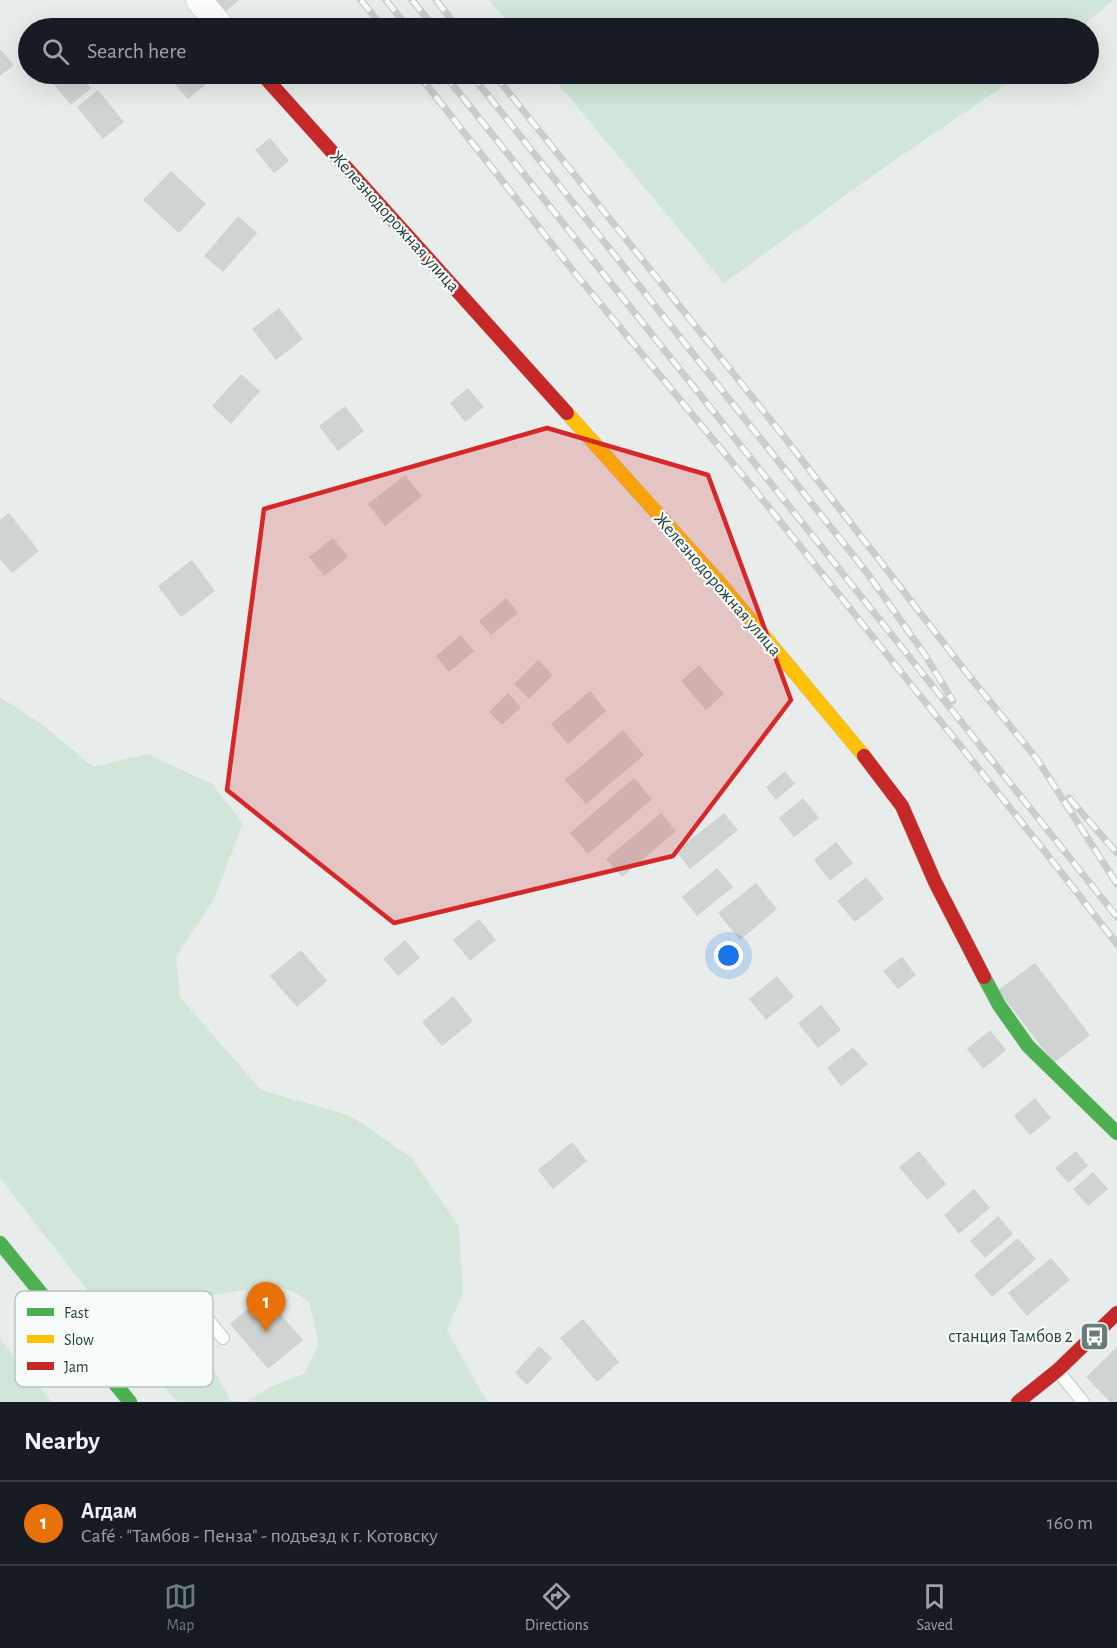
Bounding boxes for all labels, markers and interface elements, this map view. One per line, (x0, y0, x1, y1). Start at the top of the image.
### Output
search box (18, 18, 1099, 84)
icon: search (39, 35, 72, 68)
text: Search here (87, 40, 186, 62)
street label: Железнодорожная улица (326, 148, 462, 296)
street label: Железнодорожная улица (650, 510, 784, 660)
your location (714, 941, 743, 970)
pin: 1 (246, 1282, 286, 1332)
legend (15, 1291, 213, 1387)
text: Fast (64, 1305, 89, 1321)
bus stop icon: станция Тамбов 2 (1078, 1320, 1110, 1352)
place label: станция Тамбов 2 (948, 1327, 1073, 1346)
text: Slow (64, 1332, 94, 1348)
text: Jam (64, 1359, 89, 1375)
text: Nearby (24, 1428, 100, 1454)
text: Агдам (81, 1500, 137, 1522)
text: 1 (40, 1513, 47, 1533)
text: 160 m (1047, 1513, 1093, 1533)
text: Café · "Тамбов - Пенза" - подъезд к г. Котовску (81, 1526, 438, 1546)
tab: Map (164, 1580, 197, 1635)
tab: Directions (525, 1580, 589, 1635)
tab: Saved (916, 1580, 953, 1635)

